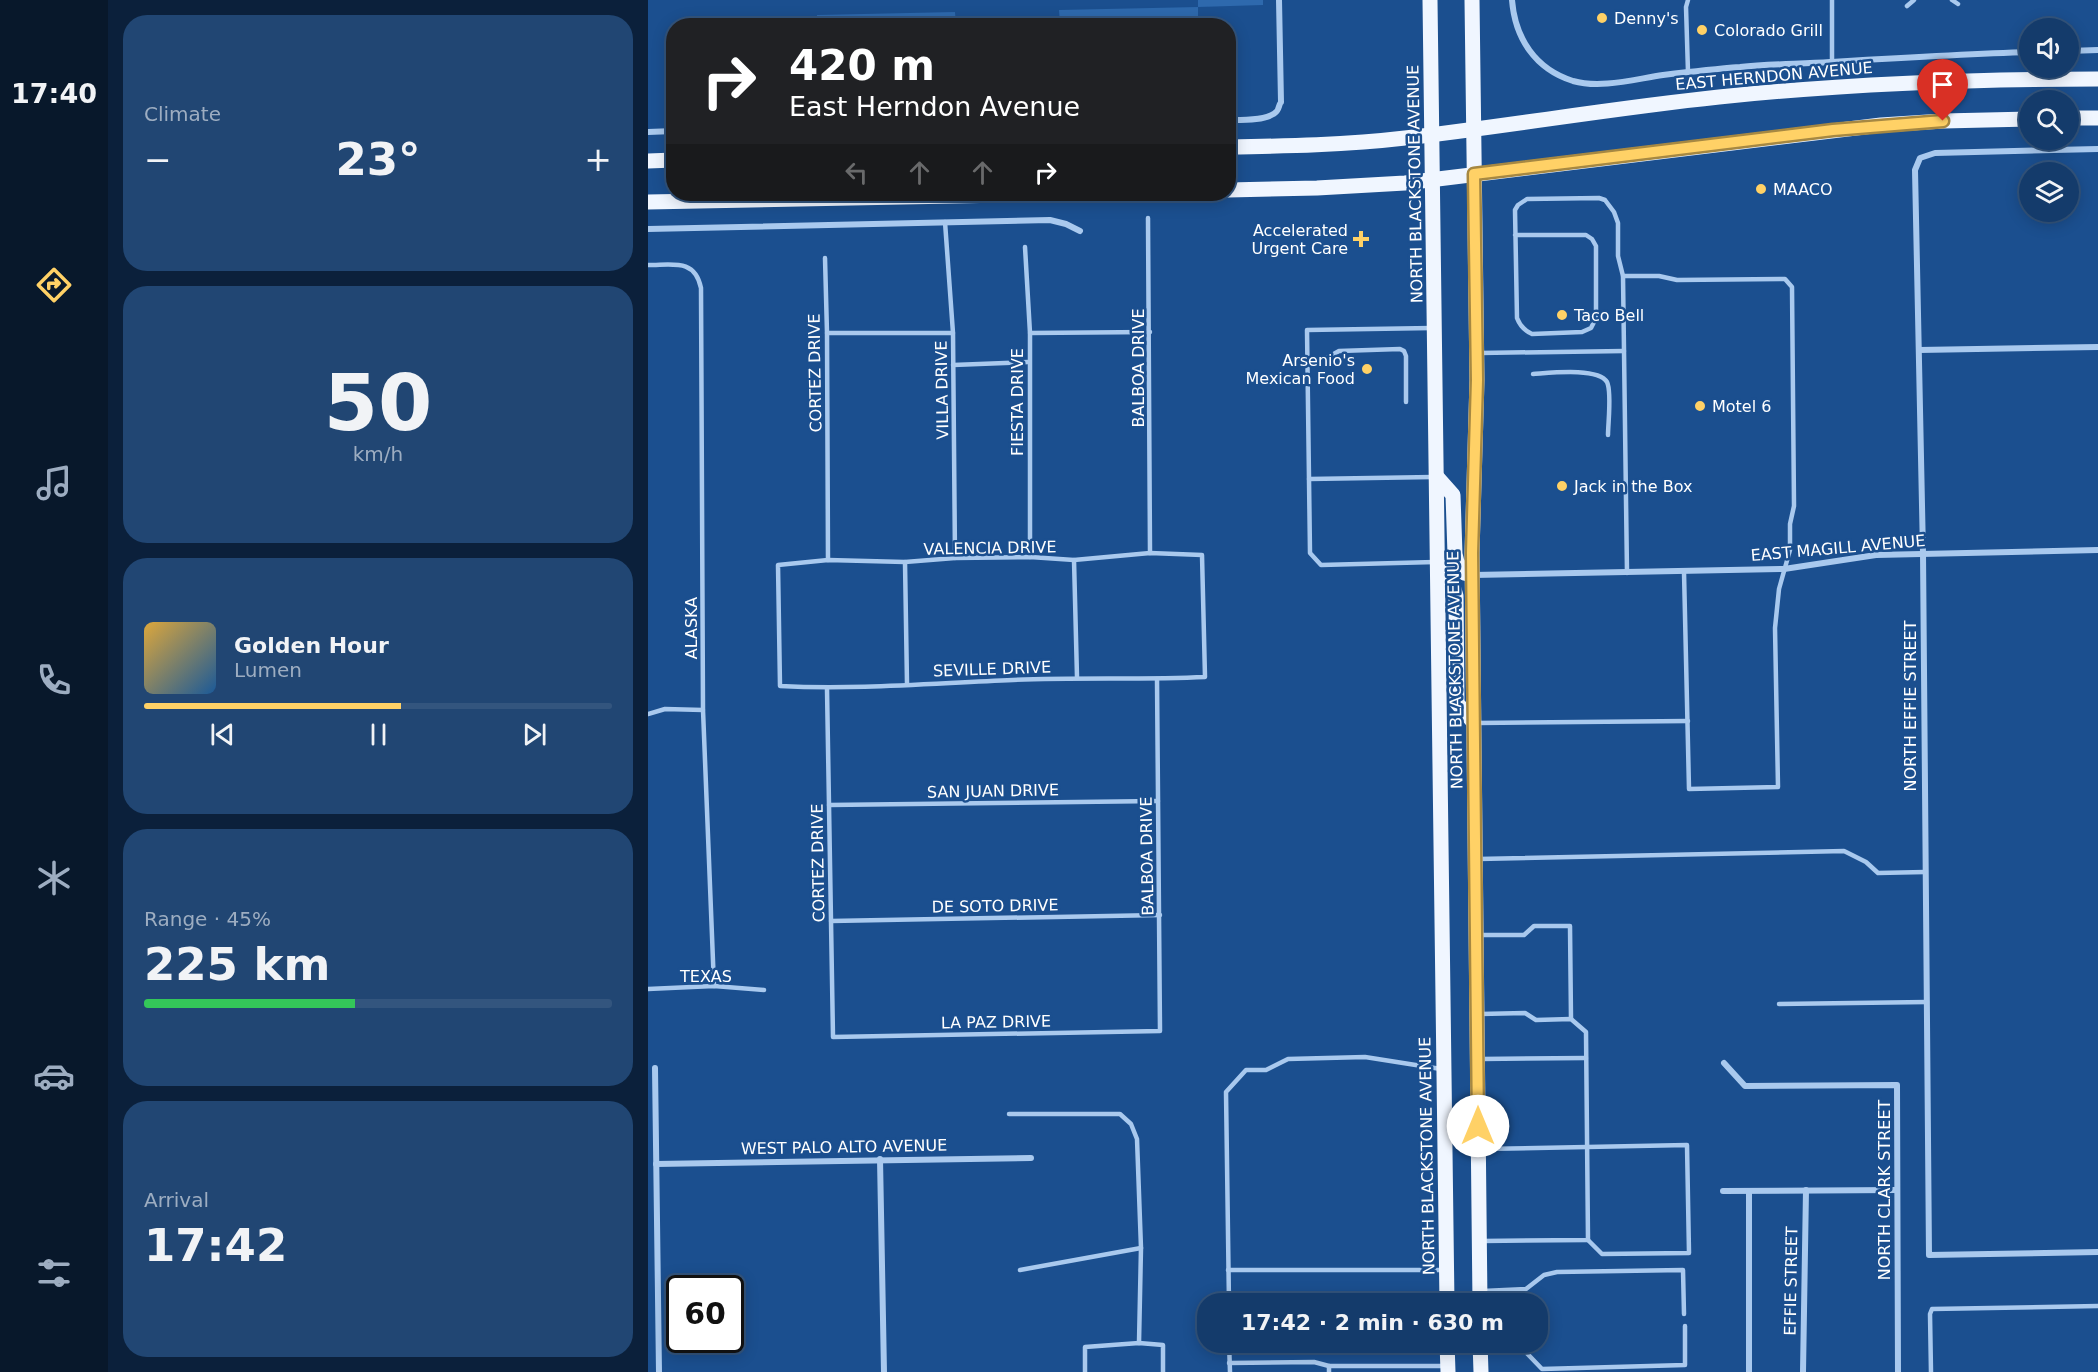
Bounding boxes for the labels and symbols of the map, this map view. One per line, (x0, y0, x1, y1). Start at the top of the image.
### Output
place label: Denny's (1614, 9, 1679, 28)
marker: Denny's (1595, 11, 1609, 25)
place label: Colorado Grill (1714, 21, 1823, 40)
marker: Colorado Grill (1695, 23, 1709, 37)
street label: EAST HERNDON AVENUE (1675, 58, 1873, 94)
pin (1917, 59, 1968, 121)
street label: NORTH BLACKSTONE AVENUE (1403, 65, 1427, 303)
place label: MAACO (1773, 180, 1833, 199)
marker: MAACO (1754, 182, 1768, 196)
place label: Accelerated Urgent Care (1251, 221, 1348, 258)
marker: Accelerated Urgent Care (1352, 230, 1370, 248)
place label: Taco Bell (1573, 306, 1644, 325)
street label: BALBOA DRIVE (1129, 308, 1148, 428)
marker: Taco Bell (1555, 308, 1569, 322)
street label: CORTEZ DRIVE (804, 313, 826, 433)
street label: VILLA DRIVE (932, 340, 952, 440)
street label: FIESTA DRIVE (1008, 348, 1027, 456)
place label: Arsenio's Mexican Food (1246, 351, 1355, 388)
marker: Arsenio's Mexican Food (1360, 362, 1374, 376)
place label: Motel 6 (1712, 397, 1771, 416)
marker: Motel 6 (1693, 399, 1707, 413)
place label: Jack in the Box (1573, 477, 1692, 496)
marker: Jack in the Box (1555, 479, 1569, 493)
street label: EAST MAGILL AVENUE (1750, 531, 1926, 565)
street label: VALENCIA DRIVE (923, 537, 1057, 559)
street label: NORTH BLACKSTONE AVENUE (1443, 551, 1467, 789)
street label: ALASKA (682, 597, 701, 659)
street label: NORTH EFFIE STREET (1901, 620, 1920, 791)
street label: SEVILLE DRIVE (933, 657, 1051, 681)
street label: SAN JUAN DRIVE (927, 780, 1059, 802)
street label: BALBOA DRIVE (1136, 796, 1158, 916)
street label: CORTEZ DRIVE (807, 803, 829, 923)
street label: DE SOTO DRIVE (931, 895, 1059, 917)
street label: TEXAS (679, 967, 732, 986)
street label: LA PAZ DRIVE (941, 1012, 1051, 1032)
street label: NORTH BLACKSTONE AVENUE (1415, 1037, 1439, 1275)
position arrow (1446, 1094, 1510, 1158)
street label: NORTH CLARK STREET (1875, 1100, 1894, 1280)
street label: WEST PALO ALTO AVENUE (741, 1136, 947, 1158)
street label: EFFIE STREET (1781, 1226, 1801, 1336)
speed limit sign: 60 (666, 1275, 744, 1353)

